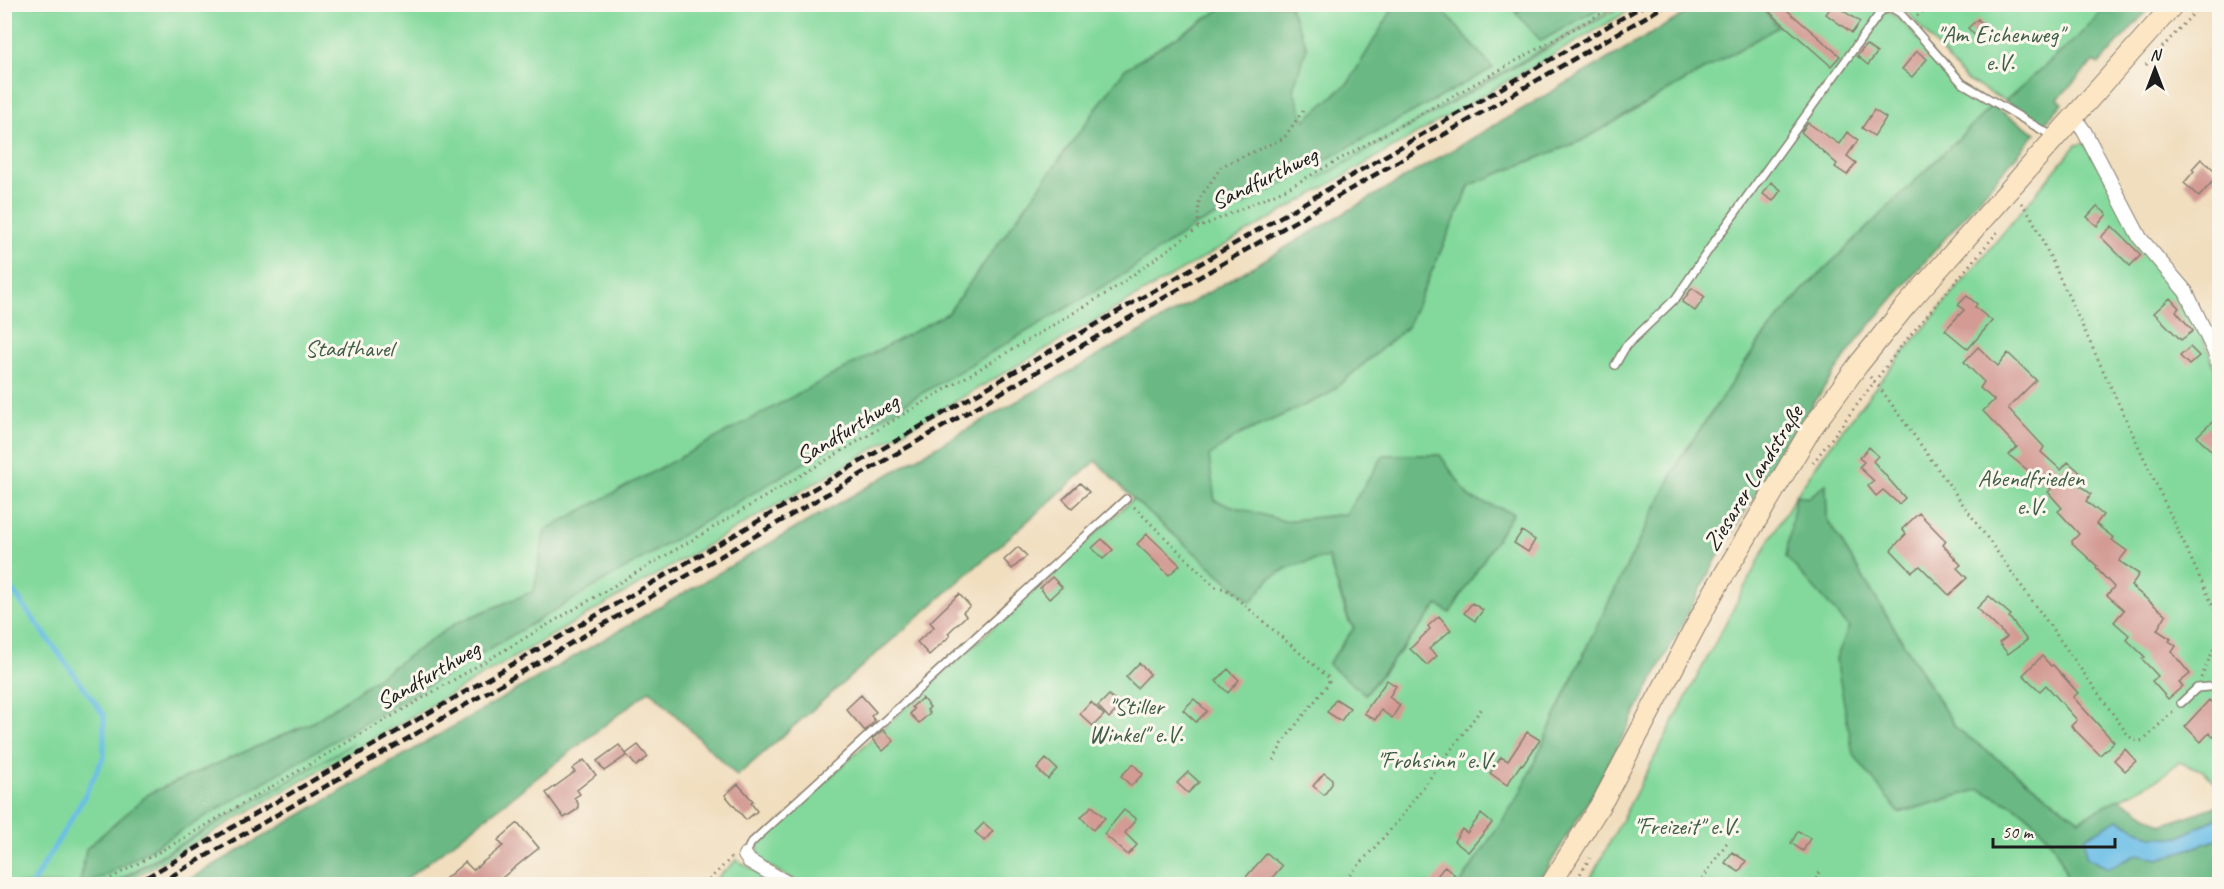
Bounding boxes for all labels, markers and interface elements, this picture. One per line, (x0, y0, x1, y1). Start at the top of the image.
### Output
park label: "Am Eichenweg" e.V. (1937, 19, 2069, 77)
north arrow (2125, 39, 2185, 99)
text: N (2150, 45, 2163, 65)
street label: Sandfurthweg (1206, 138, 1324, 217)
park label: Stadthavel (305, 333, 397, 363)
street label: Sandfurthweg (790, 385, 906, 471)
street label: Ziesarer Landstraße (1696, 398, 1811, 556)
park label: Abendfrieden e.V. (1978, 463, 2085, 521)
street label: Sandfurthweg (371, 632, 487, 717)
park label: "Stiller Winkel" e.V. (1089, 691, 1183, 749)
park label: "Frohsinn" e.V. (1376, 745, 1496, 775)
park label: "Freizeit" e.V. (1633, 811, 1739, 841)
scale bar (1993, 811, 2114, 849)
text: 50 m (2002, 821, 2035, 843)

